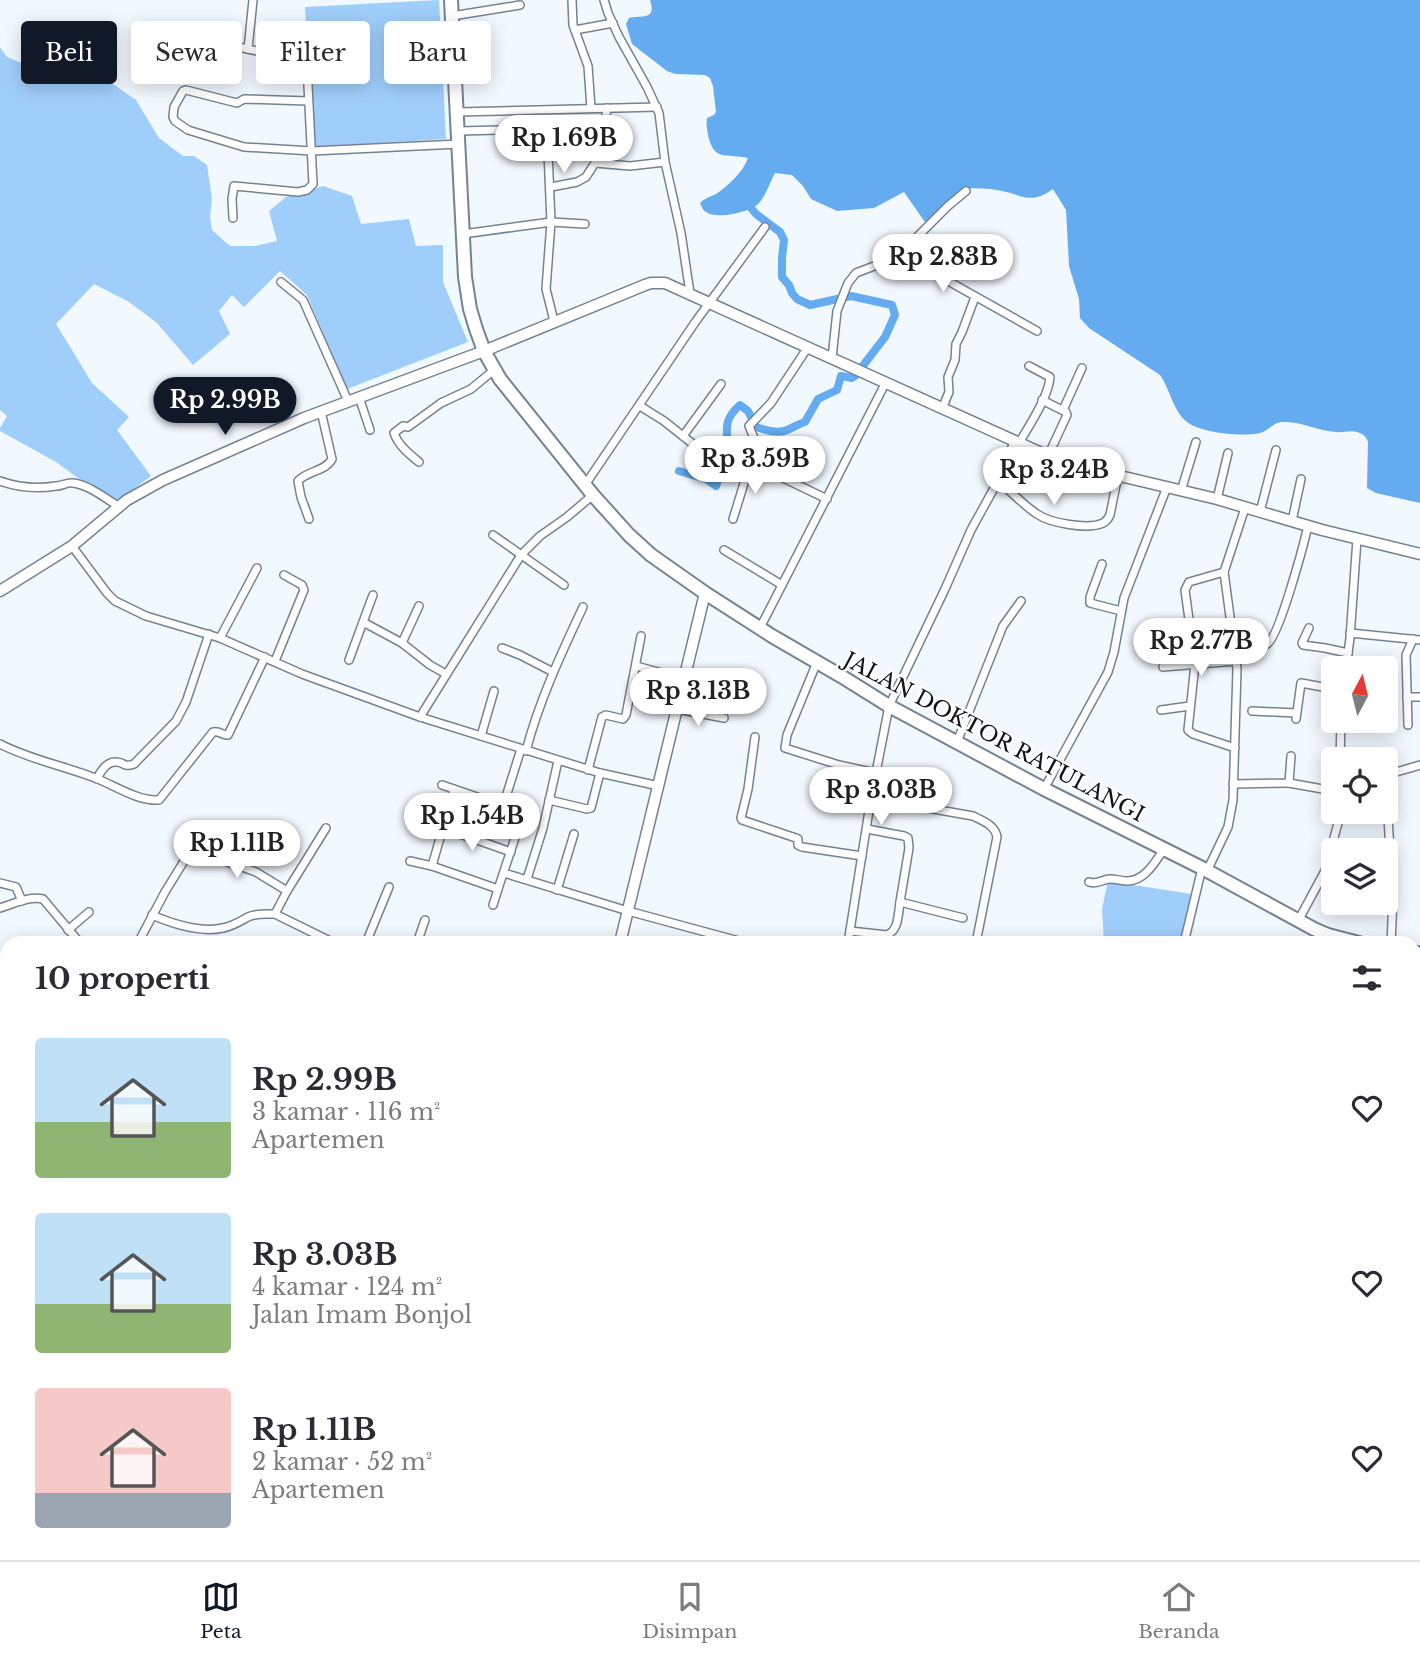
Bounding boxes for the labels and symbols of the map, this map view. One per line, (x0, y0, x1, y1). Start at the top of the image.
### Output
pin: Rp 1.69B (492, 116, 636, 175)
pin: Rp 2.83B (871, 234, 1015, 294)
pin: Rp 2.99B (153, 378, 297, 437)
pin: Rp 3.59B (683, 436, 827, 496)
pin: Rp 3.24B (982, 448, 1126, 507)
pin: Rp 2.77B (1129, 618, 1273, 678)
street label: JALAN DOKTOR RATULANGI (837, 645, 1149, 828)
north arrow (1321, 656, 1398, 733)
pin: Rp 3.13B (626, 668, 770, 728)
pin: Rp 3.03B (809, 768, 953, 827)
pin: Rp 1.54B (400, 794, 544, 853)
pin: Rp 1.11B (165, 820, 309, 880)

